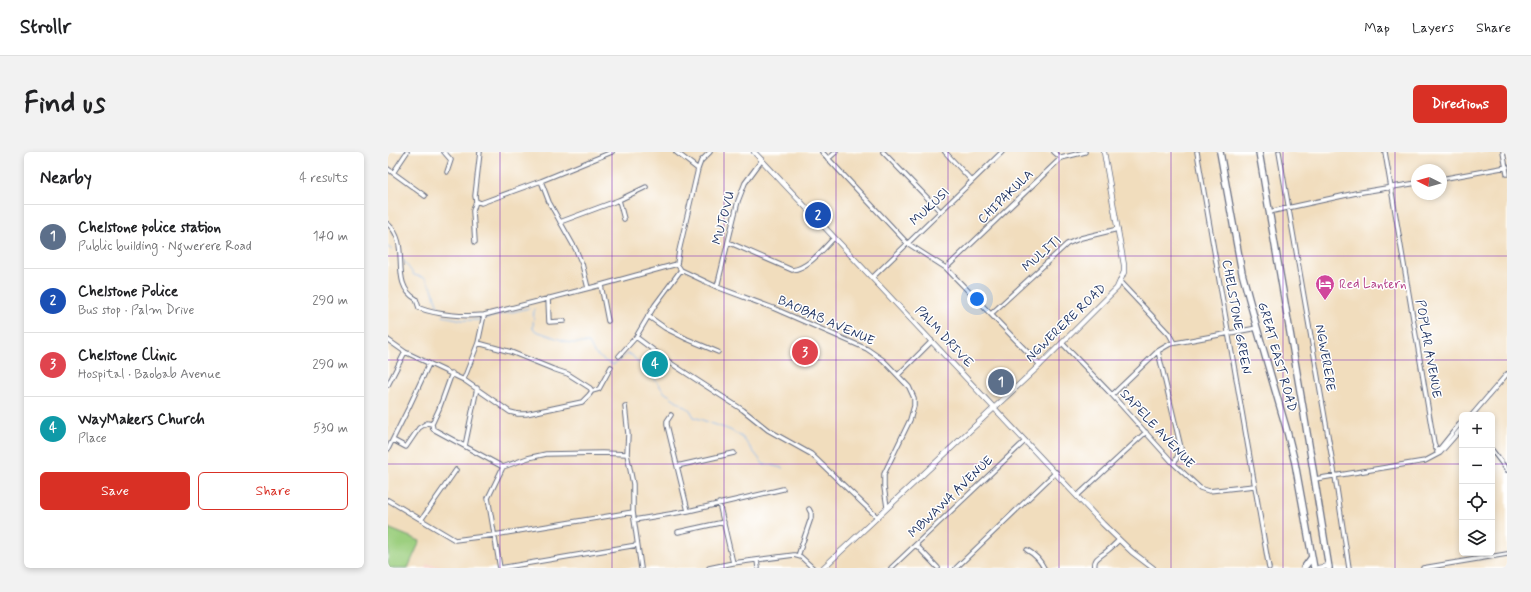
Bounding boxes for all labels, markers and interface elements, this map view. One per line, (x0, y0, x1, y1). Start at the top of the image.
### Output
text: Strollr (20, 15, 71, 40)
text: Map (1364, 19, 1390, 37)
text: Layers (1412, 19, 1454, 37)
text: Share (1476, 19, 1511, 37)
button: Directions (1413, 85, 1507, 123)
text: Find us (24, 86, 105, 123)
north arrow (1411, 164, 1447, 200)
street label: CHIPAKULA (975, 166, 1037, 228)
text: Nearby (40, 167, 92, 189)
text: 4 results (299, 170, 348, 187)
street label: MUKUSI (907, 184, 953, 230)
street label: MUTOVU (709, 189, 739, 246)
pin: 2 (805, 200, 831, 230)
text: Chelstone police station (78, 218, 221, 238)
text: 1 (50, 228, 56, 245)
text: 140 m (313, 228, 348, 245)
street label: MULITI (1019, 232, 1065, 276)
text: Public building · Ngwerere Road (78, 238, 252, 255)
street label: CHELSTONE GREEN (1218, 258, 1255, 376)
hotel icon: Red Lantern (1314, 273, 1336, 301)
place label: Red Lantern (1339, 276, 1407, 293)
street label: NGWERERE ROAD (1022, 280, 1110, 366)
text: Chelstone Police (78, 282, 178, 302)
your location (967, 289, 987, 309)
text: 2 (50, 292, 56, 309)
text: 290 m (312, 292, 348, 309)
street label: BAOBAB AVENUE (775, 292, 877, 350)
street label: POPLAR AVENUE (1411, 299, 1445, 400)
street label: GREAT EAST ROAD (1253, 300, 1301, 414)
text: Bus stop · Palm Drive (78, 302, 194, 319)
street label: PALM DRIVE (911, 303, 977, 371)
street label: NGWERERE (1311, 323, 1339, 393)
pin: 3 (792, 337, 818, 367)
text: Chelstone Clinic (78, 346, 177, 366)
pin: 4 (642, 349, 668, 379)
text: 3 (50, 356, 56, 373)
text: 290 m (312, 356, 348, 373)
text: Hospital · Baobab Avenue (78, 366, 221, 383)
pin: 1 (988, 367, 1014, 397)
street label: SAPELE AVENUE (1116, 386, 1198, 472)
text: WayMakers Church (78, 410, 205, 430)
map controls (1459, 412, 1495, 556)
button: + (1459, 412, 1495, 448)
text: 4 (49, 420, 57, 437)
text: 530 m (313, 420, 348, 437)
text: Place (78, 430, 107, 447)
button: − (1459, 448, 1495, 484)
street label: MBWAWA AVENUE (905, 452, 997, 542)
button: Save (40, 472, 190, 510)
button: Share (198, 472, 348, 510)
button: locate (1459, 484, 1495, 520)
button: layers (1459, 520, 1495, 556)

